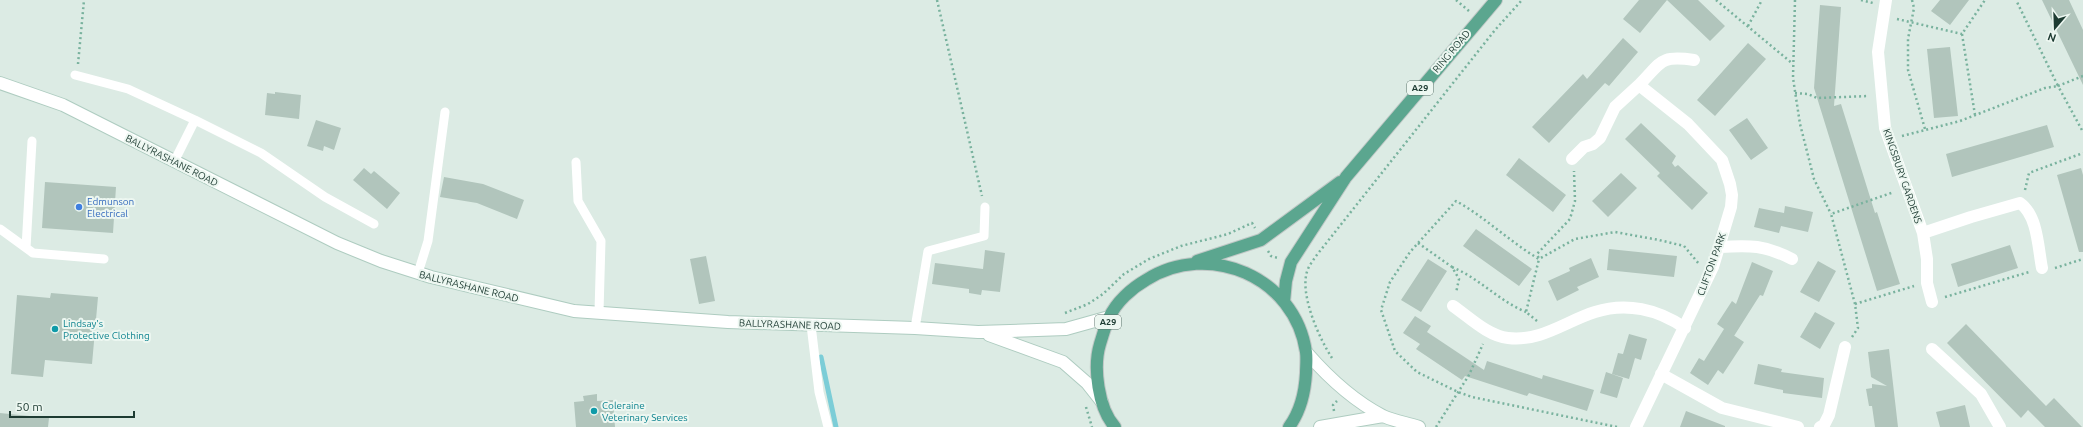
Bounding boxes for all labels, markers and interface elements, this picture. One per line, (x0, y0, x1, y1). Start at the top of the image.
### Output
north arrow (2035, 8, 2075, 48)
street label: RING ROAD (1430, 28, 1472, 75)
text: N (2046, 30, 2058, 44)
road number: A29 (1407, 81, 1433, 95)
street label: KINGSBURY GARDENS (1881, 127, 1924, 225)
street label: BALLYRASHANE ROAD (124, 132, 220, 189)
place label: Edmunson Electrical (87, 196, 134, 219)
marker: Edmunson Electrical (74, 202, 84, 212)
street label: CLIFTON PARK (1695, 231, 1728, 297)
street label: BALLYRASHANE ROAD (418, 269, 520, 304)
road number: A29 (1095, 315, 1121, 329)
street label: BALLYRASHANE ROAD (739, 317, 841, 332)
place label: Lindsay's Protective Clothing (63, 318, 150, 341)
marker: Lindsay's Protective Clothing (50, 324, 60, 334)
scale bar (10, 393, 134, 419)
text: 50 m (16, 400, 43, 413)
place label: Coleraine Veterinary Services (602, 400, 688, 423)
marker: Coleraine Veterinary Services (589, 406, 599, 416)

